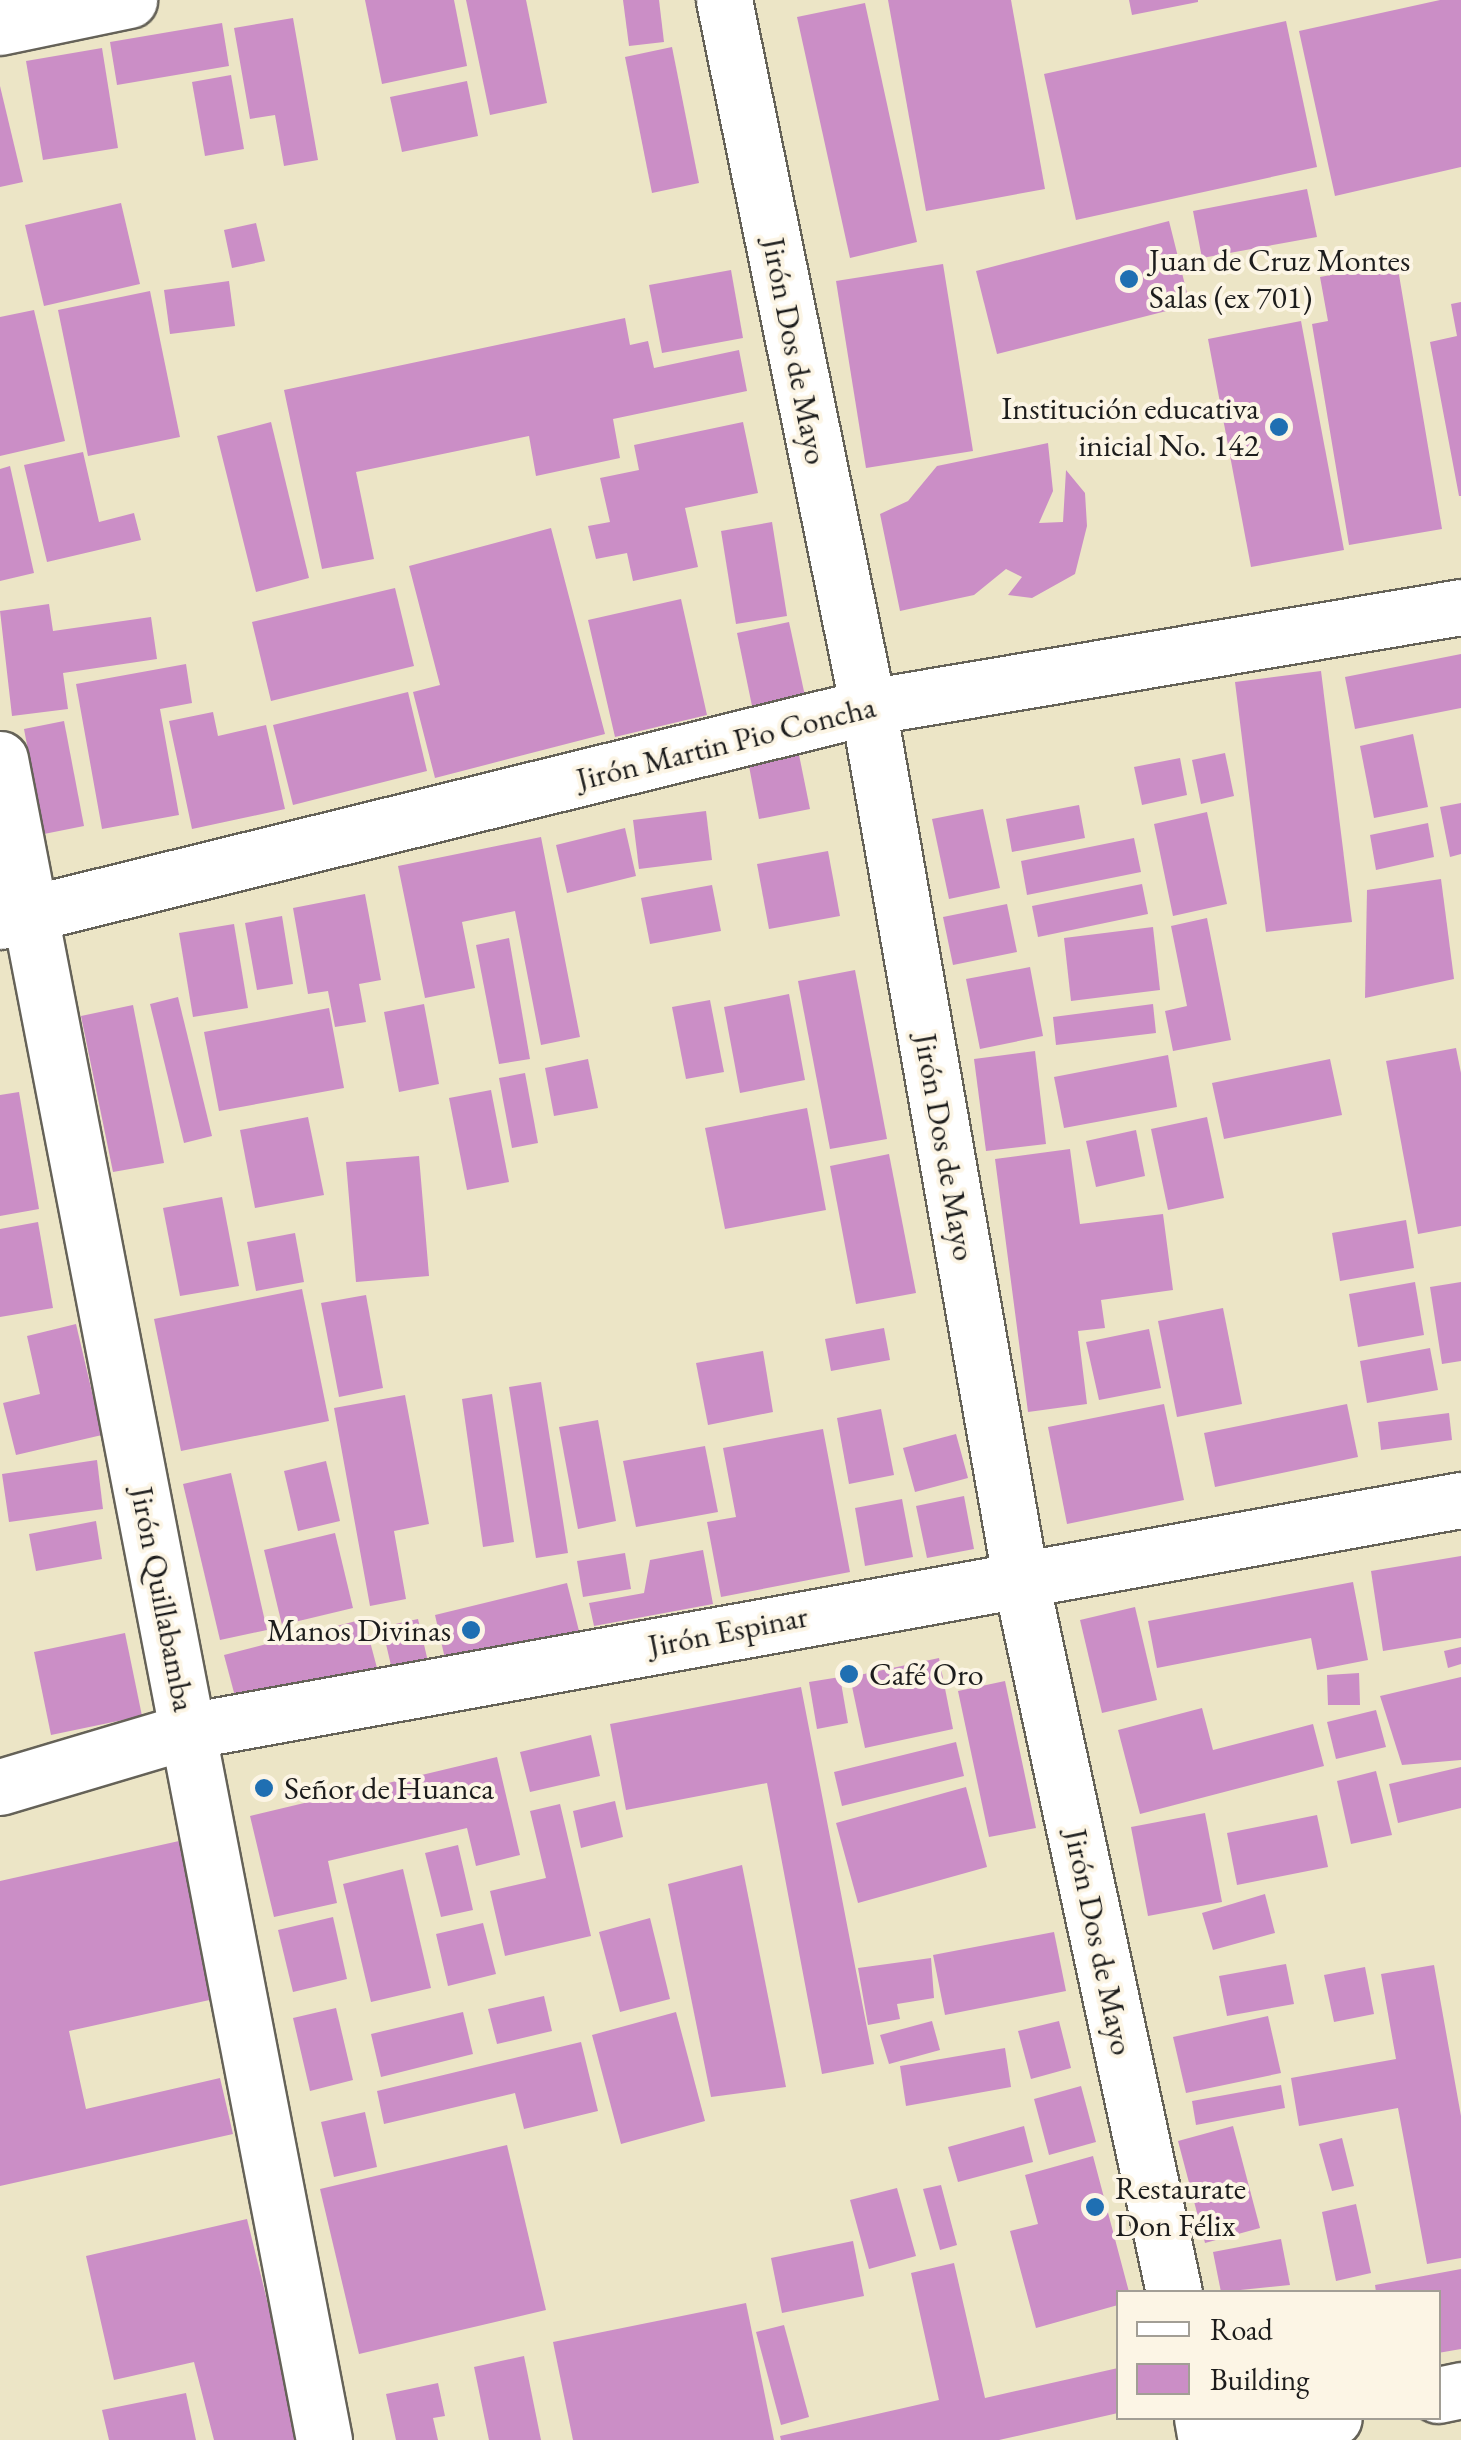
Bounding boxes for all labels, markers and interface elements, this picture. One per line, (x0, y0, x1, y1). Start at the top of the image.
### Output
street label: Jirón Dos de Mayo (754, 234, 836, 468)
place label: Juan de Cruz Montes Salas (ex 701) (1149, 242, 1410, 317)
marker: Juan de Cruz Montes Salas (ex 701) (1118, 268, 1140, 290)
place label: Institución educativa inicial No. 142 (1001, 390, 1259, 465)
marker: Institución educativa inicial No. 142 (1268, 416, 1290, 438)
street label: Jirón Martin Pio Concha (572, 687, 880, 799)
street label: Jirón Dos de Mayo (906, 1030, 984, 1264)
street label: Jirón Quillabamba (122, 1483, 204, 1715)
street label: Jirón Espinar (645, 1597, 811, 1665)
place label: Manos Divinas (267, 1611, 451, 1649)
marker: Manos Divinas (460, 1619, 482, 1641)
place label: Café Oro (869, 1655, 984, 1693)
marker: Café Oro (838, 1663, 860, 1685)
place label: Señor de Huanca (284, 1769, 494, 1807)
marker: Señor de Huanca (253, 1777, 275, 1799)
street label: Jirón Dos de Mayo (1056, 1826, 1142, 2058)
place label: Restaurate Don Félix (1115, 2170, 1246, 2245)
marker: Restaurate Don Félix (1084, 2196, 1106, 2218)
legend (1116, 2290, 1441, 2420)
text: Road (1210, 2310, 1273, 2349)
text: Building (1210, 2360, 1309, 2399)

